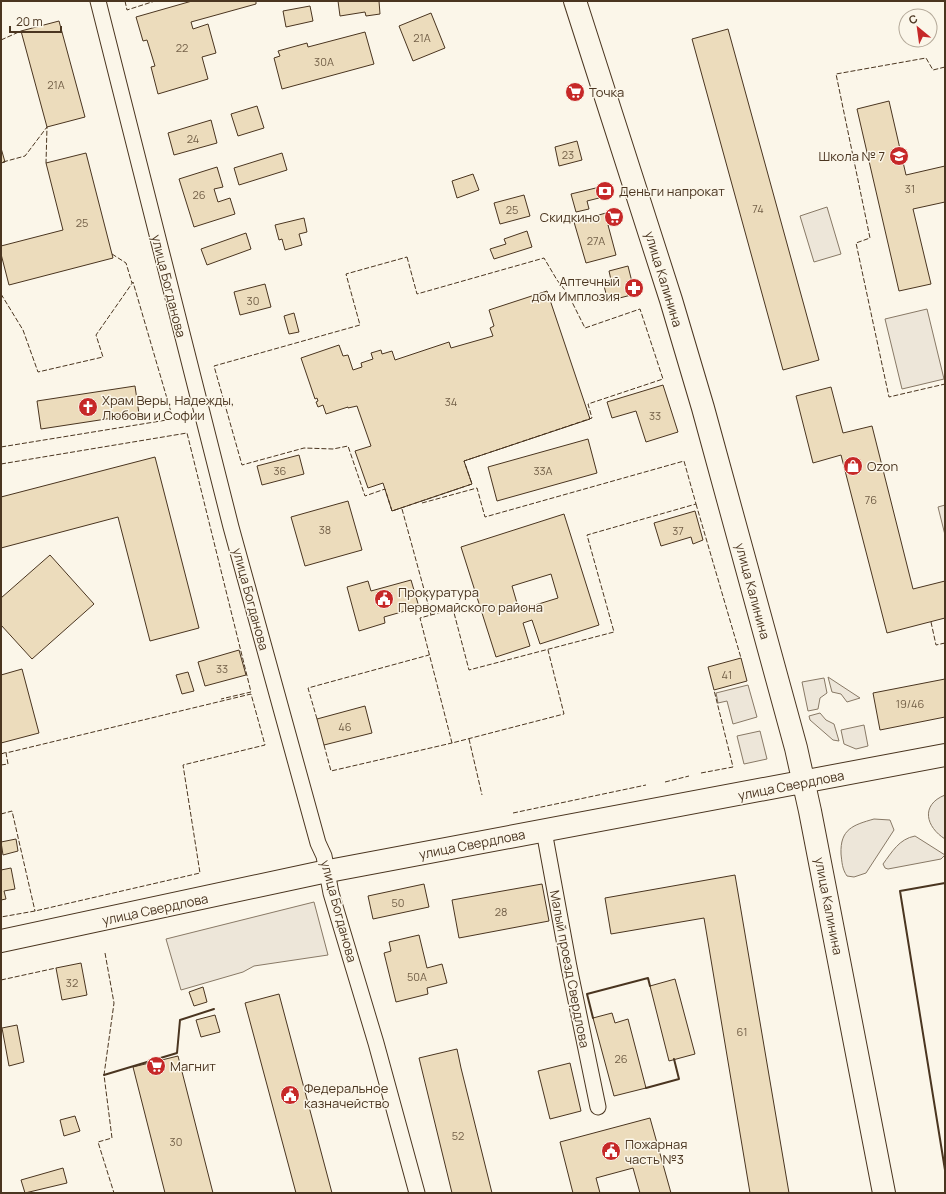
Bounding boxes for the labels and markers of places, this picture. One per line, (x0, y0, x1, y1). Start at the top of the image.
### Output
supermarket icon: Точка (564, 81, 586, 103)
place label: Точка (589, 83, 624, 101)
school or university icon: Школа № 7 (888, 145, 910, 167)
place label: Школа № 7 (818, 147, 885, 165)
bank icon: Деньги напрокат (594, 180, 616, 202)
place label: Деньги напрокат (619, 182, 725, 200)
supermarket icon: Скидкино (603, 206, 625, 228)
place label: Скидкино (540, 208, 600, 226)
place label: Аптечный дом Имплозия (531, 272, 620, 305)
pharmacy icon: Аптечный дом Имплозия (623, 277, 645, 299)
place label: Храм Веры, Надежды, Любови и Софии (102, 391, 234, 424)
church icon: Храм Веры, Надежды, Любови и Софии (77, 396, 99, 418)
shop icon: Ozon (842, 455, 864, 477)
place label: Ozon (867, 457, 898, 475)
place label: Прокуратура Первомайского района (398, 583, 543, 616)
public building icon: Прокуратура Первомайского района (373, 588, 395, 610)
supermarket icon: Магнит (145, 1055, 167, 1077)
place label: Магнит (170, 1057, 216, 1075)
place label: Федеральное казначейство (304, 1079, 390, 1112)
public building icon: Федеральное казначейство (279, 1084, 301, 1106)
place label: Пожарная часть №3 (625, 1135, 687, 1168)
public building icon: Пожарная часть №3 (600, 1140, 622, 1162)

